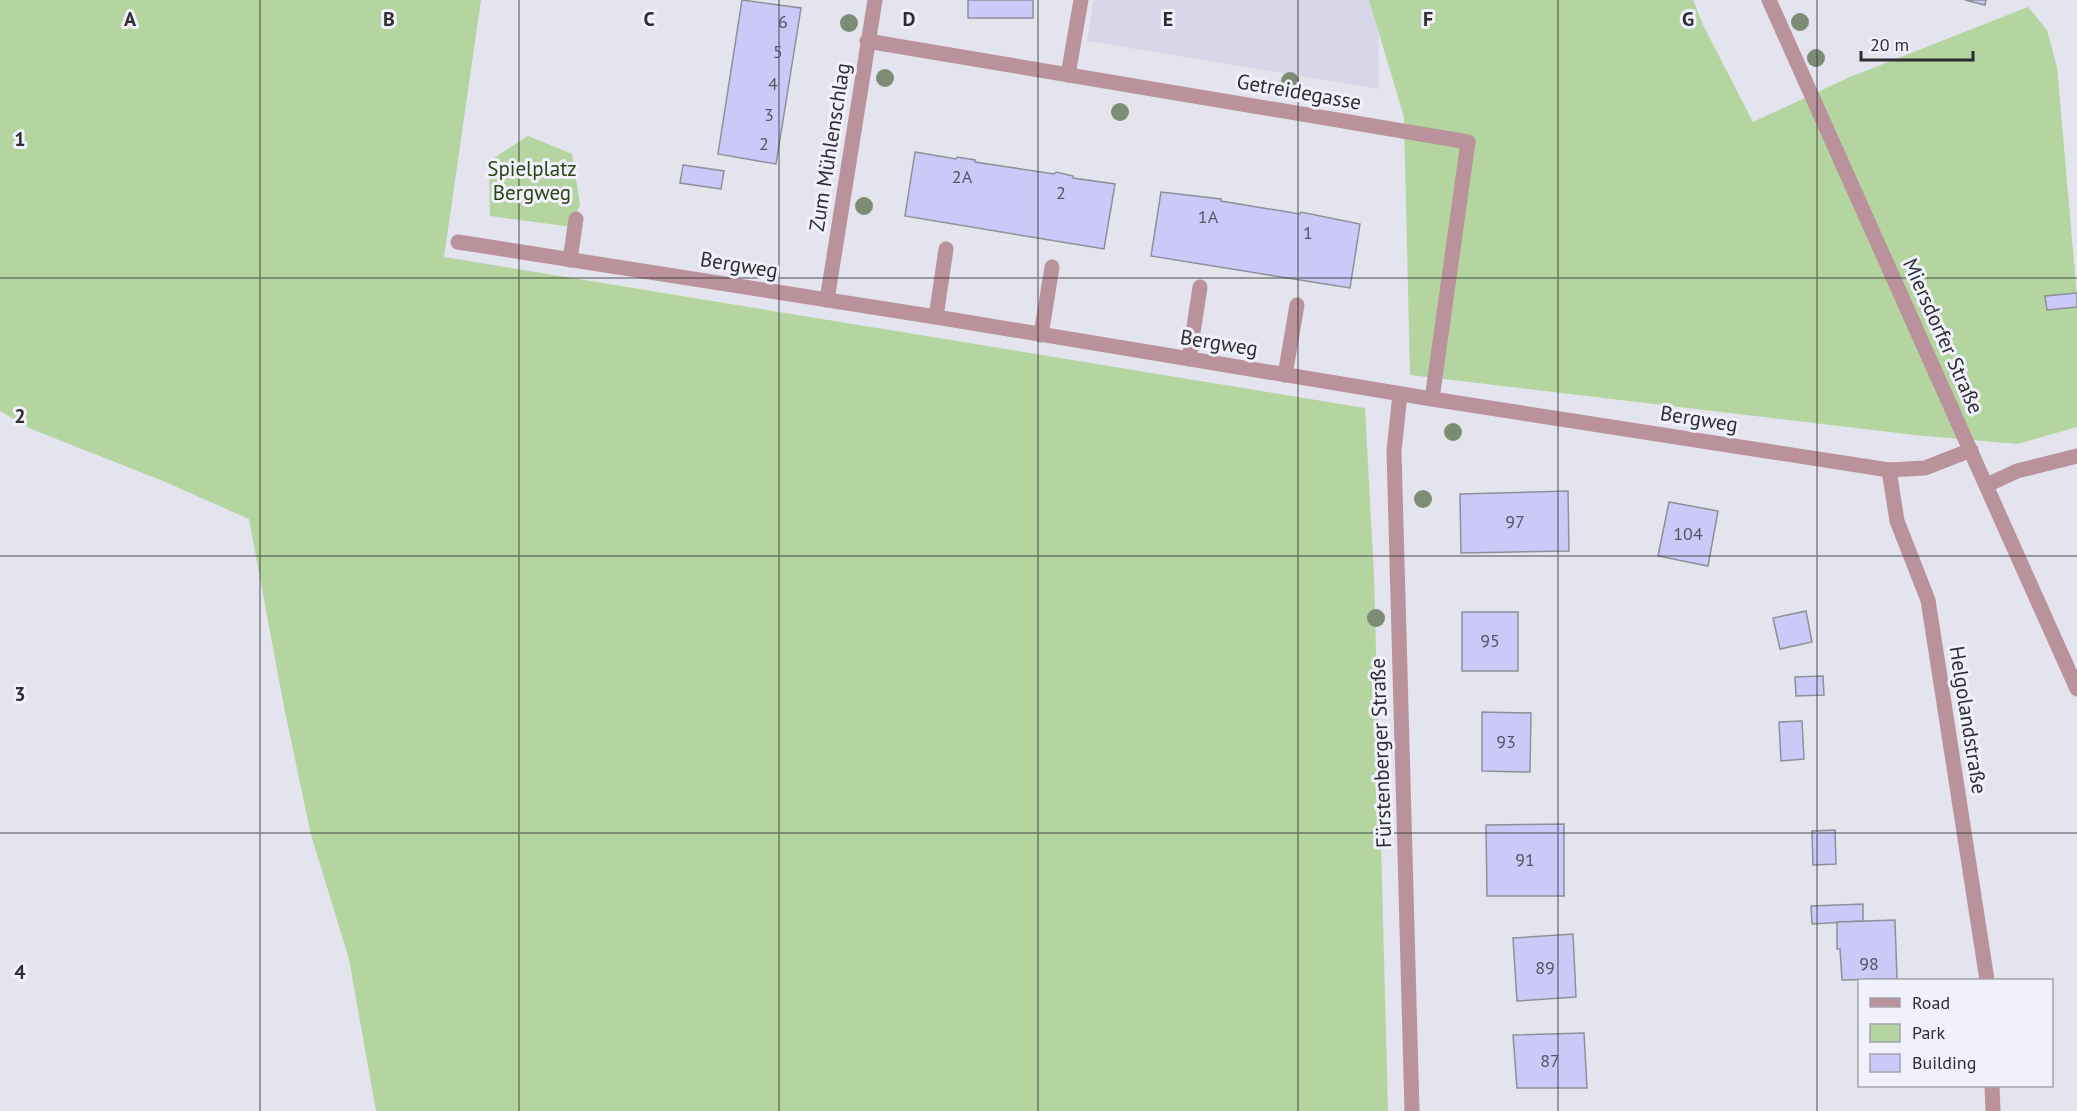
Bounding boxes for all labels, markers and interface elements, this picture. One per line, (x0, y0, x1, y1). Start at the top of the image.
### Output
text: A (124, 6, 137, 32)
text: B (383, 6, 395, 32)
text: C (643, 6, 655, 32)
text: D (903, 6, 916, 32)
text: E (1163, 6, 1173, 32)
text: F (1423, 6, 1433, 32)
text: G (1682, 6, 1694, 32)
house number: 6 (778, 10, 788, 33)
scale bar (1861, 24, 1974, 62)
text: 20 m (1870, 33, 1909, 56)
house number: 5 (773, 40, 783, 63)
street label: Zum Mühlenschlag (803, 61, 856, 233)
street label: Getreidegasse (1235, 67, 1363, 116)
house number: 4 (768, 72, 778, 95)
house number: 3 (764, 103, 774, 126)
text: 1 (14, 126, 26, 152)
house number: 2 (759, 132, 769, 155)
park label: Spielplatz Bergweg (487, 155, 577, 206)
house number: 2A (952, 165, 973, 188)
house number: 2 (1056, 181, 1066, 204)
house number: 1A (1198, 205, 1219, 228)
house number: 1 (1303, 221, 1313, 244)
street label: Bergweg (698, 245, 780, 284)
street label: Miersdorfer Straße (1897, 254, 1990, 418)
street label: Bergweg (1178, 323, 1260, 362)
street label: Bergweg (1658, 399, 1740, 438)
text: 2 (14, 403, 26, 429)
house number: 97 (1505, 510, 1525, 533)
house number: 104 (1673, 522, 1703, 545)
house number: 95 (1480, 629, 1500, 652)
street label: Helgolandstraße (1943, 644, 1994, 796)
street label: Fürstenberger Straße (1364, 658, 1397, 848)
text: 3 (14, 681, 26, 707)
house number: 93 (1496, 730, 1516, 753)
house number: 91 (1515, 848, 1535, 871)
house number: 98 (1859, 952, 1879, 975)
house number: 89 (1535, 956, 1555, 979)
text: 4 (14, 959, 26, 985)
legend (1858, 979, 2053, 1087)
text: Road (1912, 991, 1950, 1014)
text: Park (1912, 1021, 1945, 1044)
house number: 87 (1540, 1049, 1560, 1072)
text: Building (1912, 1051, 1976, 1074)

